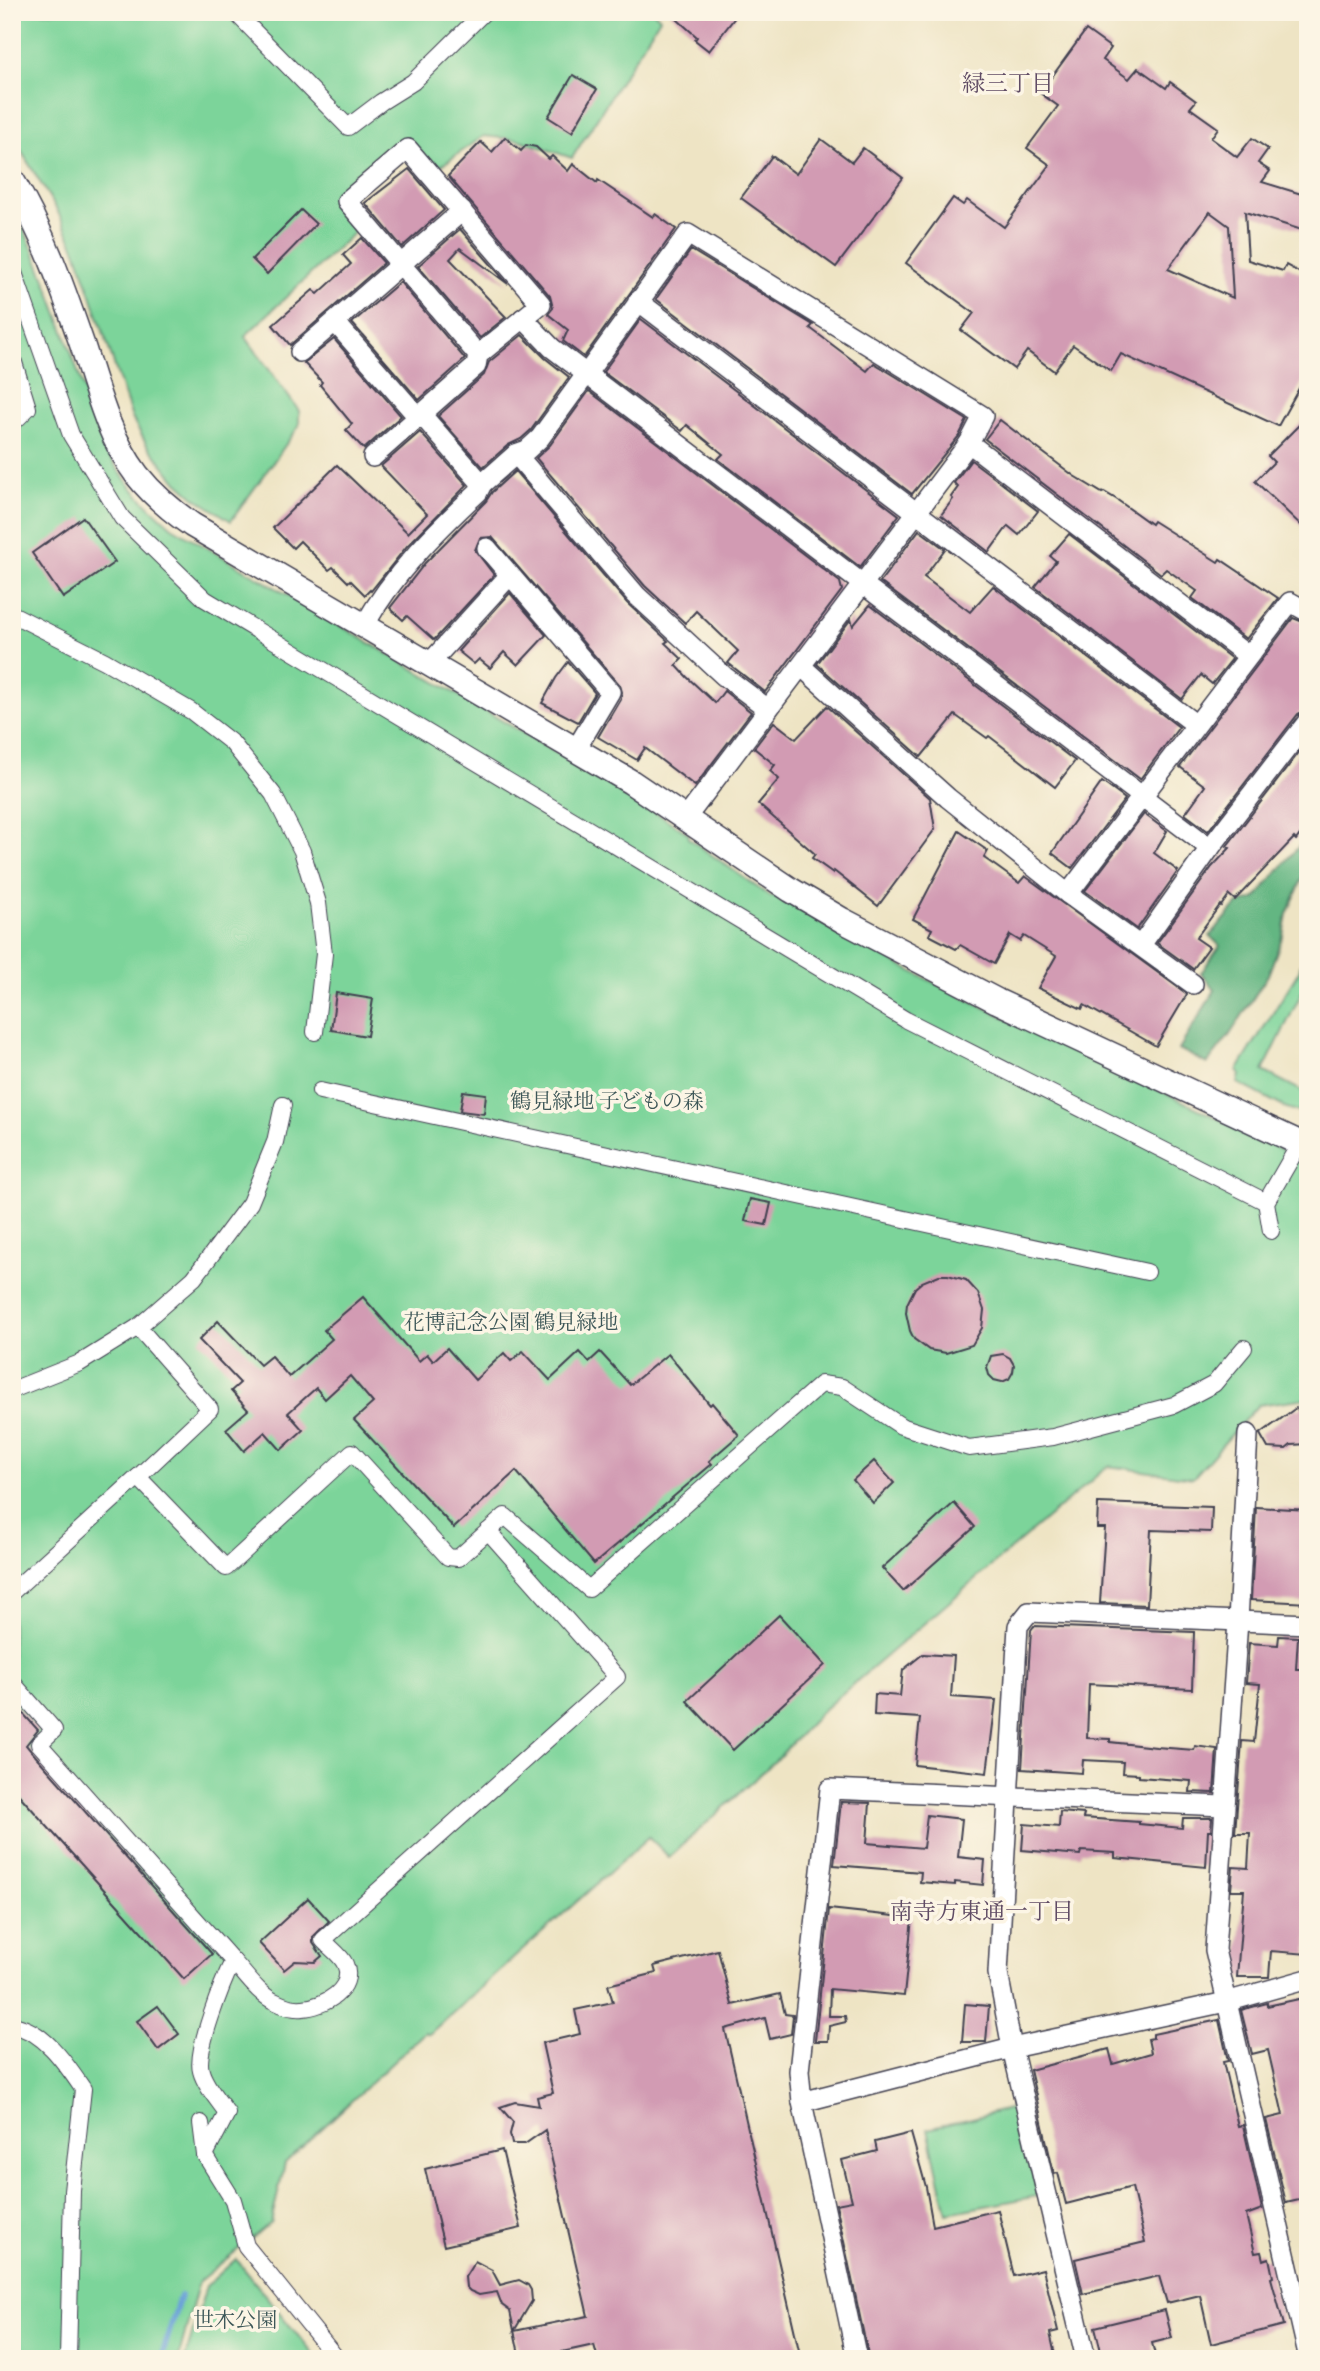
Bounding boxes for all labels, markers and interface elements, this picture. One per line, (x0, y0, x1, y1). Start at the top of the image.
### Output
district label: 緑三丁目 (962, 69, 1054, 97)
park label: 鶴見緑地 子どもの森 (510, 1088, 704, 1114)
park label: 花博記念公園 鶴見緑地 (404, 1309, 618, 1335)
district label: 南寺方東通一丁目 (890, 1897, 1074, 1925)
park label: 世木公園 (193, 2307, 277, 2333)

